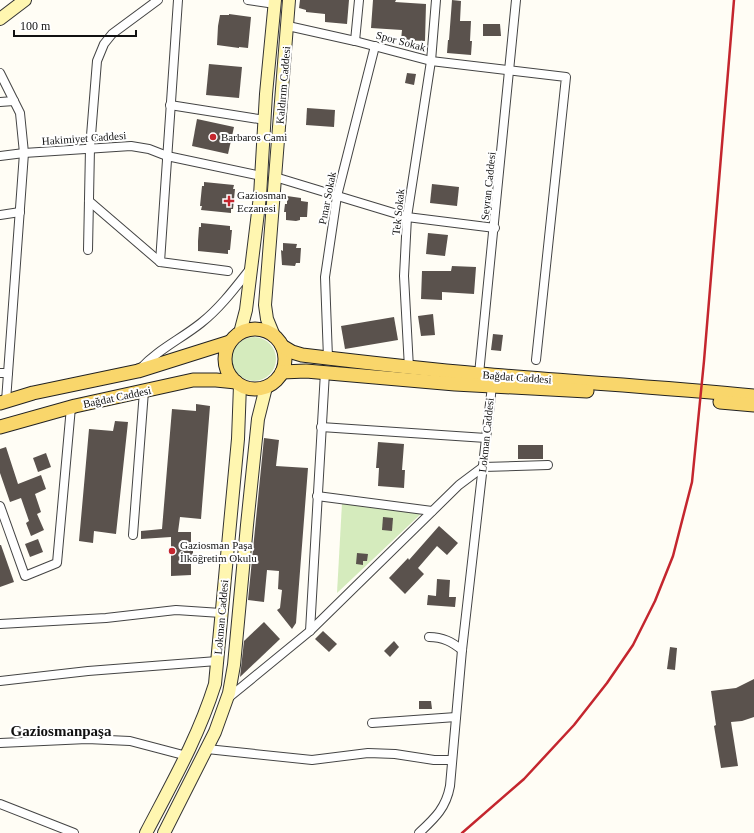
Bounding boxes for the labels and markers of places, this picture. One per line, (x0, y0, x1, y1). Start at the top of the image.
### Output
place label: Barbaros Cami (221, 131, 287, 143)
marker: Barbaros Cami (208, 132, 218, 142)
place label: Gaziosman Eczanesi (237, 189, 287, 214)
marker: Gaziosman Eczanesi (224, 196, 234, 206)
place label: Gaziosman Paşa İlköğretim Okulu (180, 539, 257, 564)
marker: Gaziosman Paşa İlköğretim Okulu (167, 546, 177, 556)

